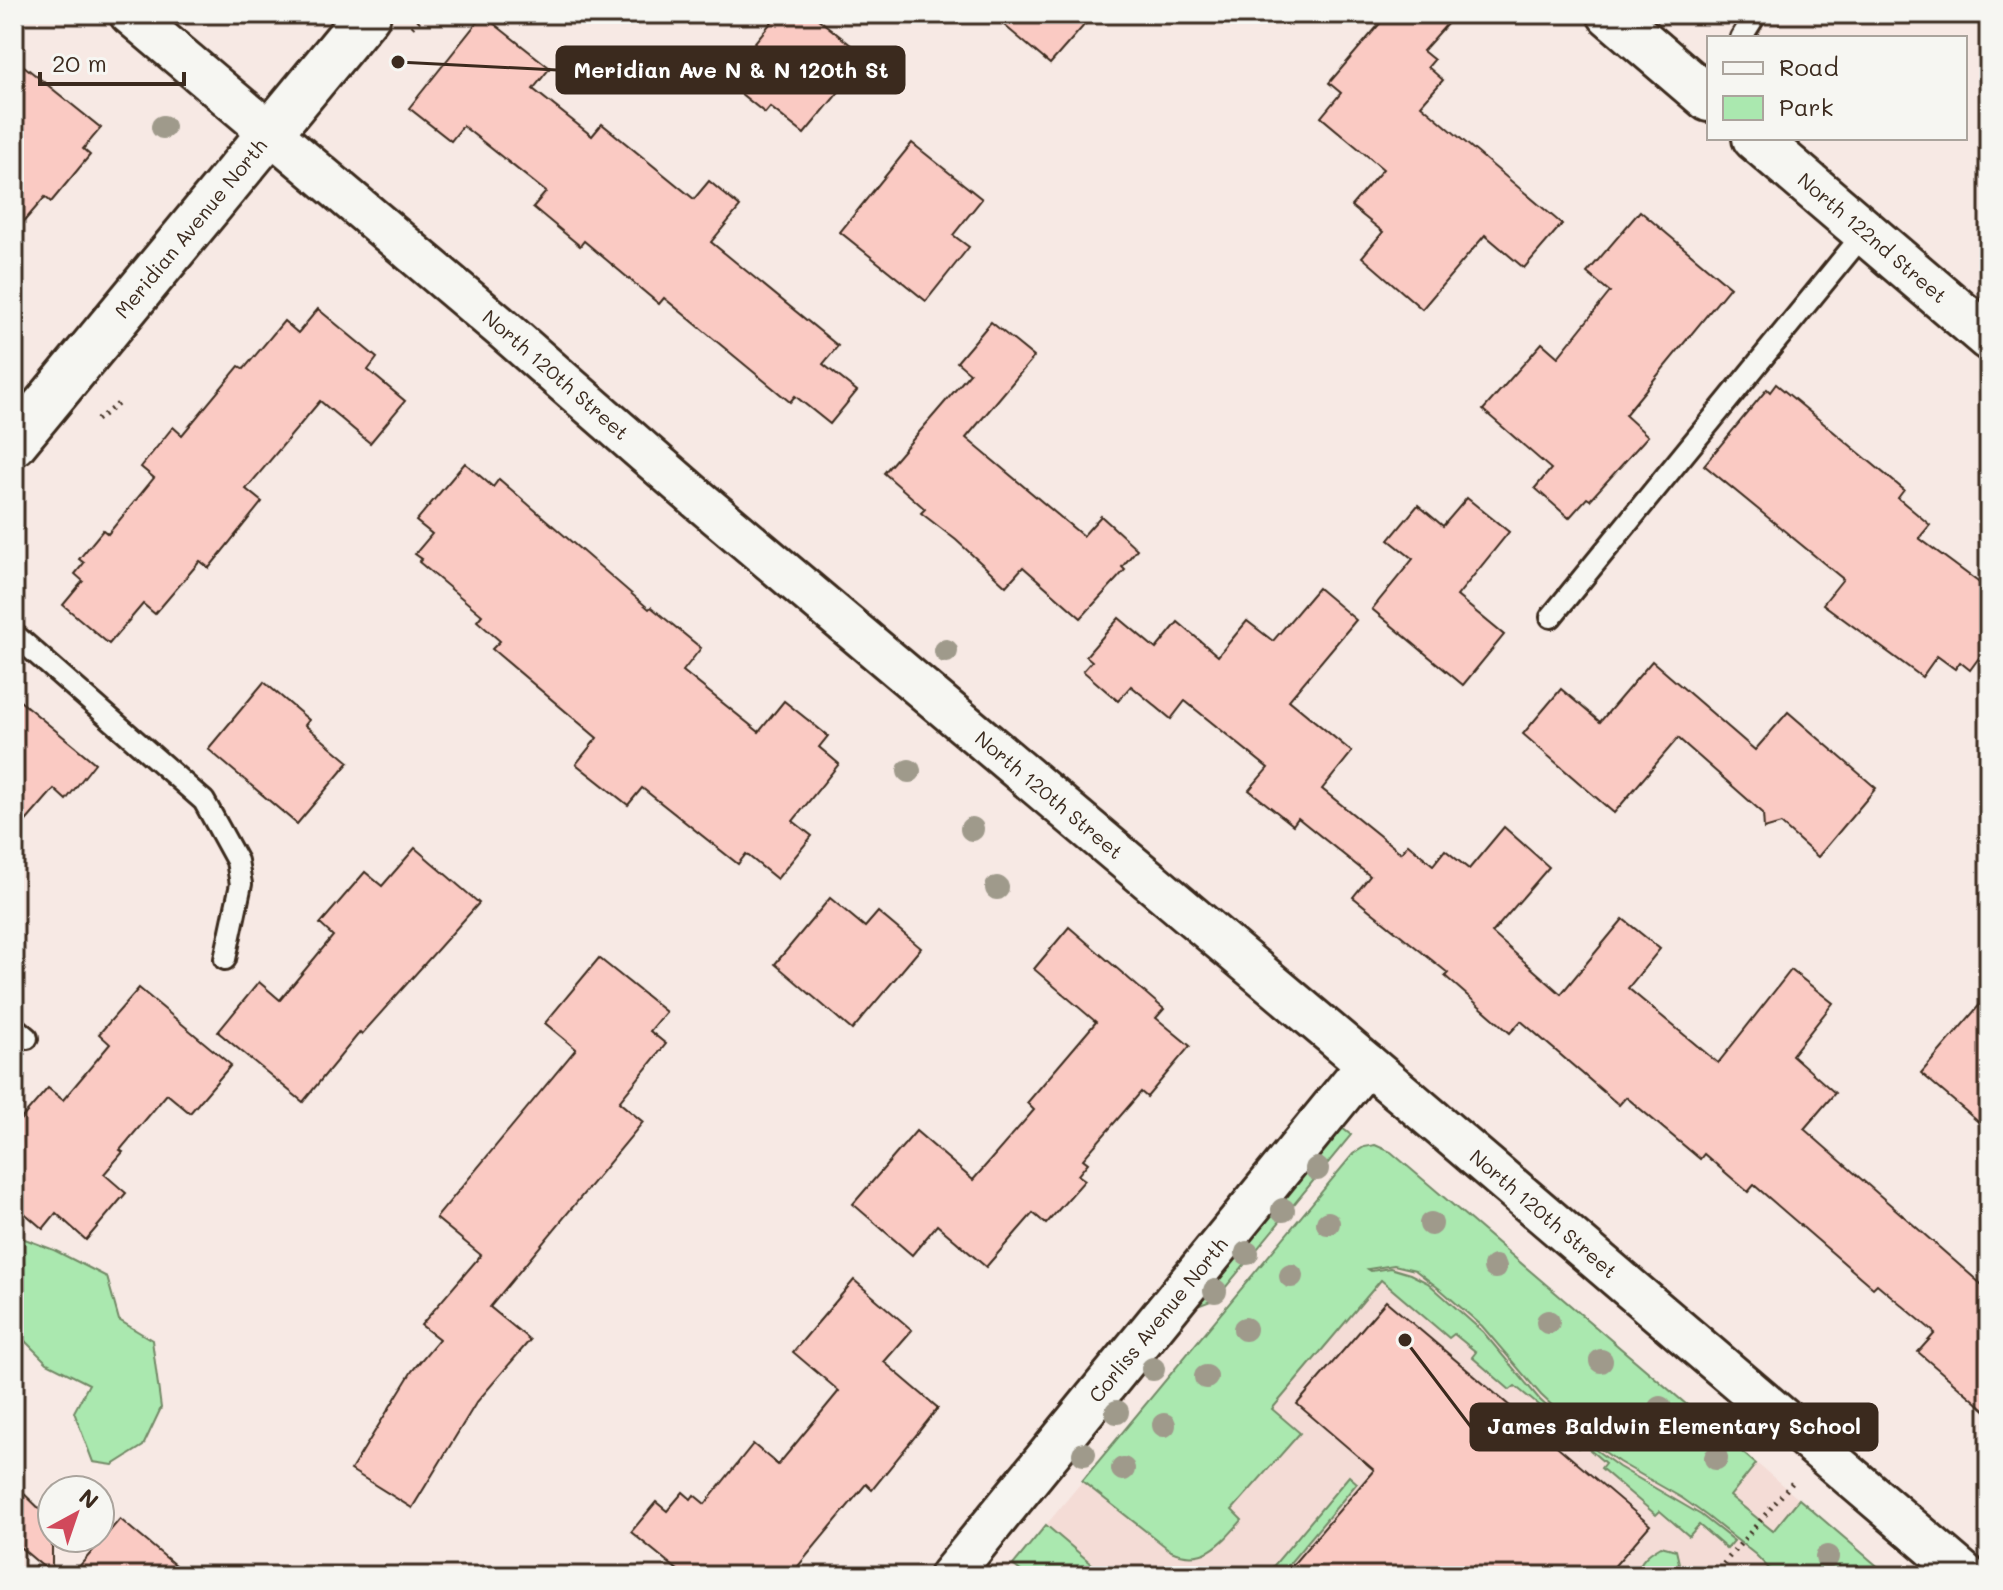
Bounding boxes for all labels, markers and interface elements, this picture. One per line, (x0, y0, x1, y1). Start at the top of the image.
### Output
scale bar (40, 36, 184, 86)
legend (1707, 36, 1967, 140)
text: 20 m (52, 47, 107, 78)
callout: Meridian Ave N & N 120th St (557, 47, 904, 93)
text: Road (1779, 51, 1839, 82)
text: Meridian Ave N & N 120th St (573, 55, 889, 84)
text: Park (1779, 91, 1833, 122)
street label: Meridian Avenue North (108, 133, 272, 323)
street label: North 122nd Street (1793, 166, 1953, 308)
street label: North 120th Street (478, 303, 635, 445)
street label: North 120th Street (970, 725, 1129, 864)
street label: North 120th Street (1465, 1143, 1623, 1283)
street label: Corliss Avenue North (1083, 1232, 1233, 1407)
callout: James Baldwin Elementary School (1471, 1404, 1877, 1450)
text: James Baldwin Elementary School (1487, 1411, 1861, 1440)
north arrow (36, 1474, 116, 1554)
text: N (73, 1482, 105, 1515)

